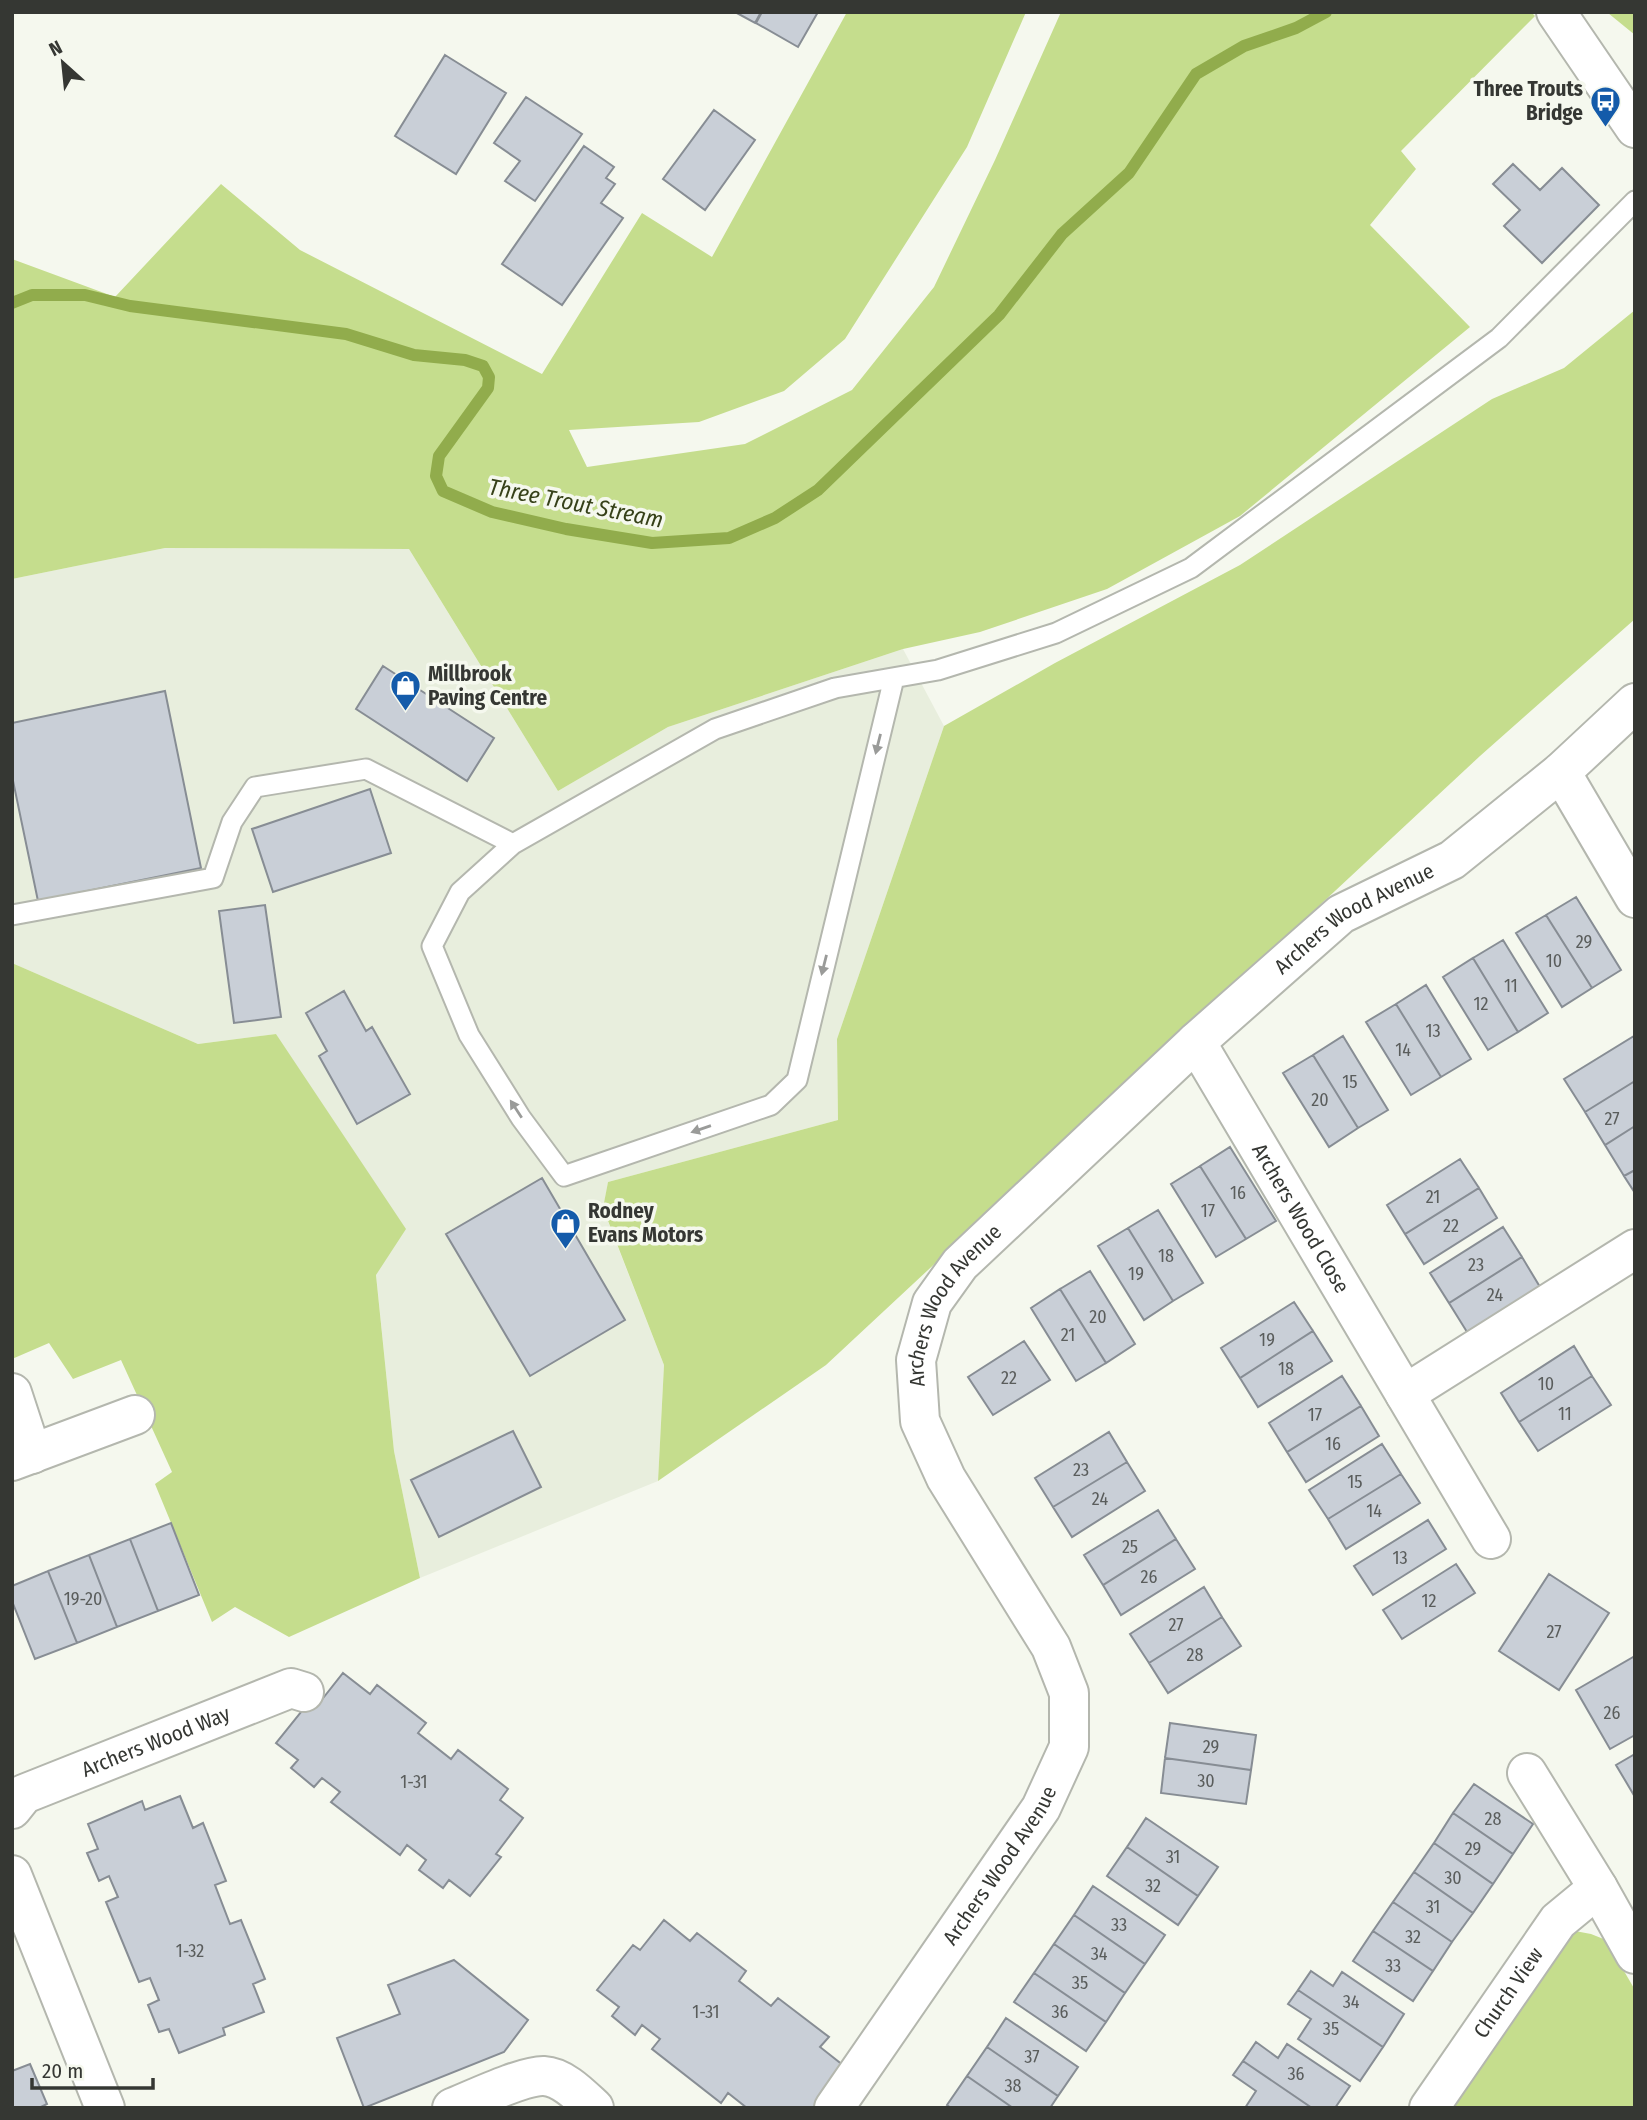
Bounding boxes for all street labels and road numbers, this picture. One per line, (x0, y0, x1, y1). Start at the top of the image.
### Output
street label: Archers Wood Avenue (1269, 858, 1438, 980)
street label: Archers Wood Close (1246, 1139, 1355, 1298)
street label: Archers Wood Avenue (903, 1219, 1007, 1388)
street label: Archers Wood Way (78, 1700, 234, 1783)
street label: Archers Wood Avenue (937, 1782, 1062, 1950)
street label: Church View (1468, 1942, 1549, 2043)

